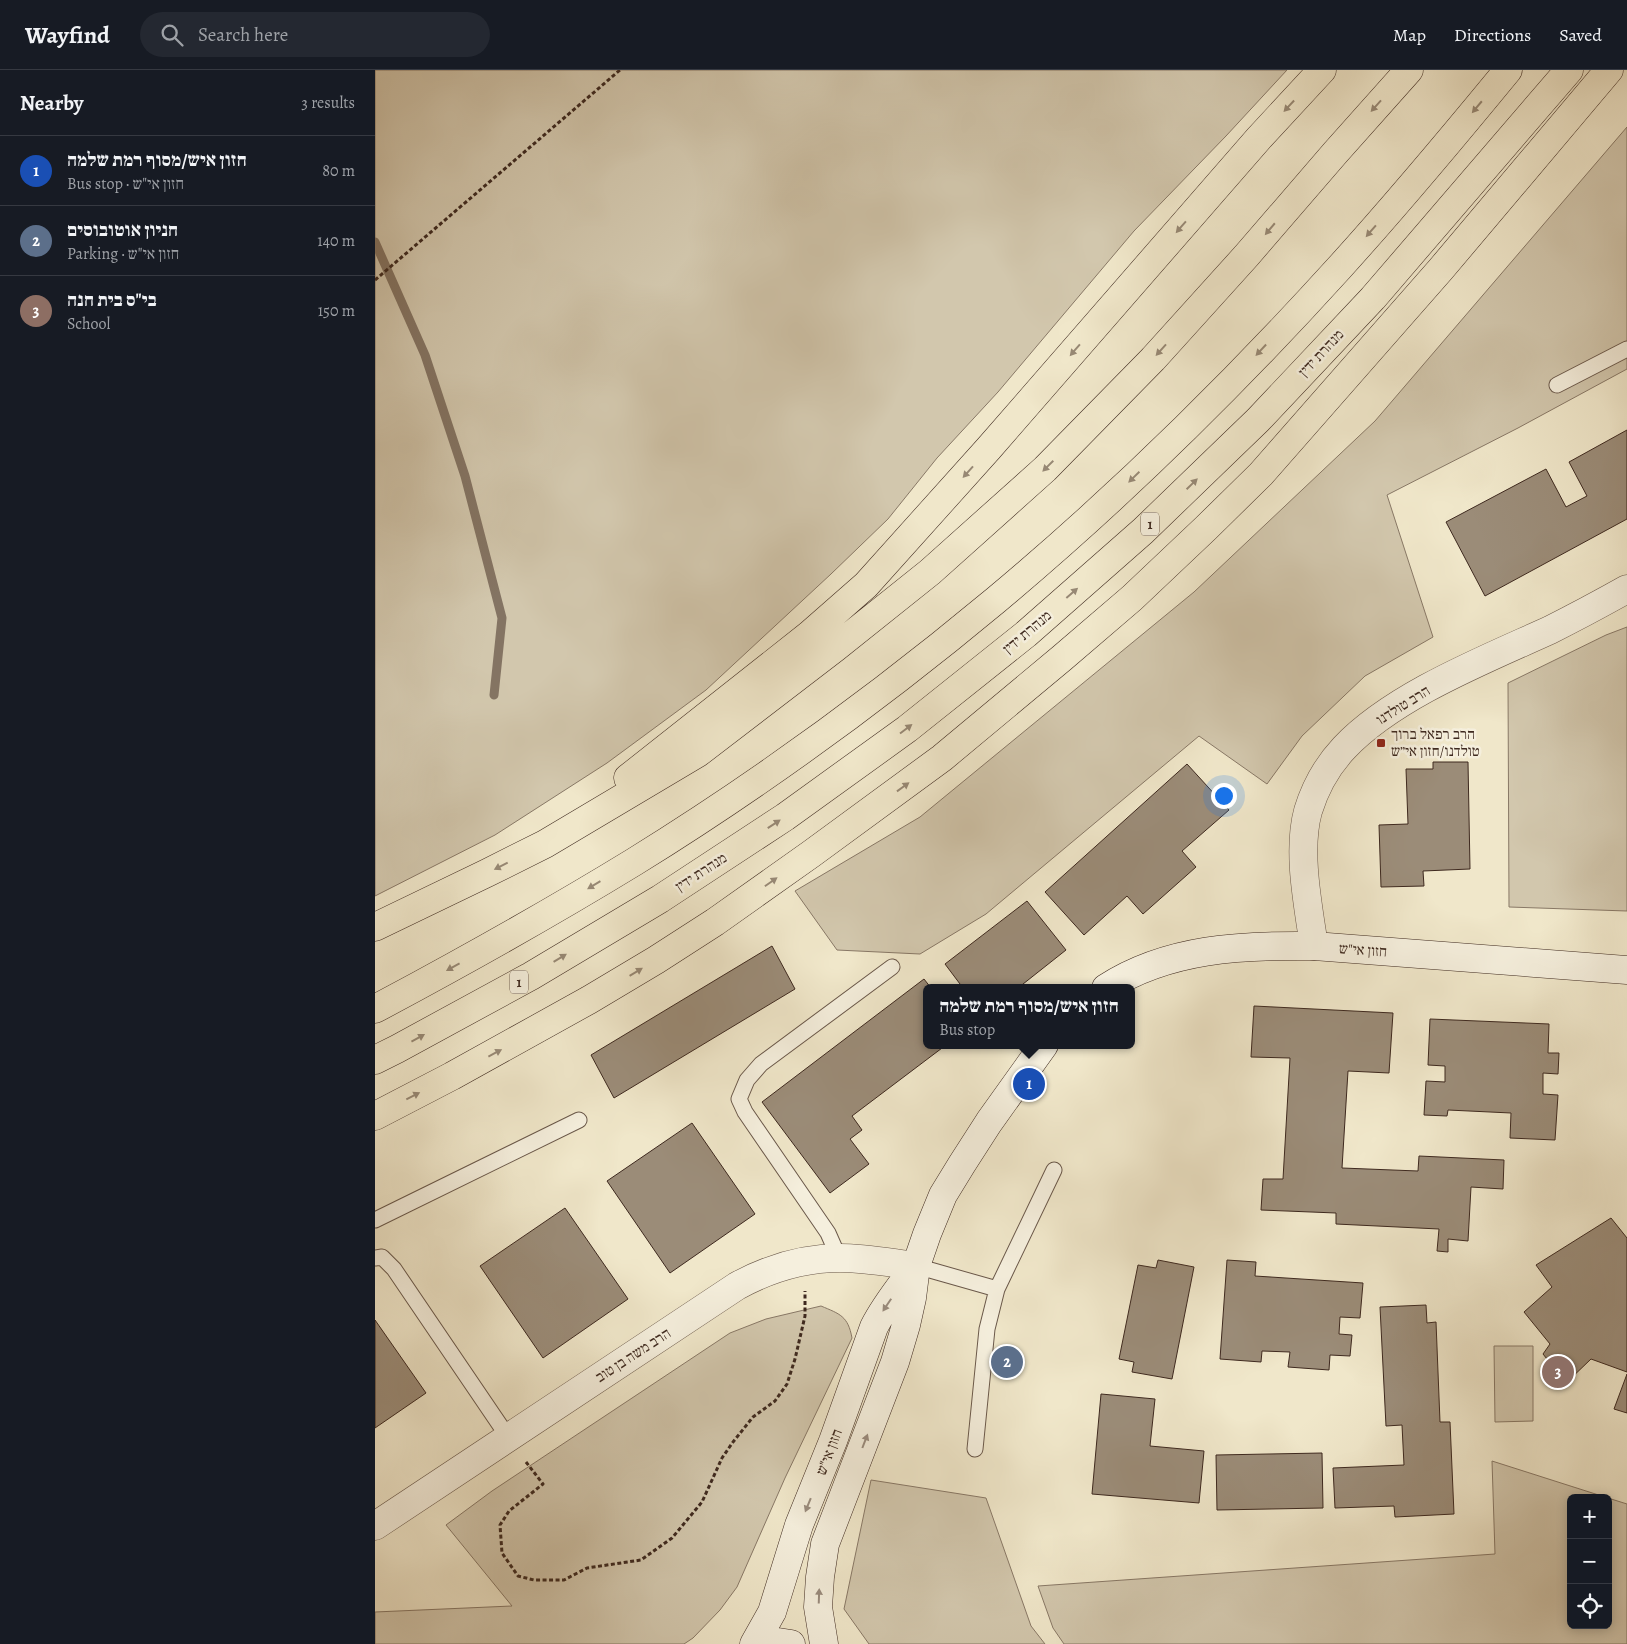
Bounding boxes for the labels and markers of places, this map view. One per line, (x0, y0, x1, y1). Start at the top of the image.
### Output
place label: הרב רפאל ברוך טולדנו/חזון אי״ש (1391, 724, 1480, 761)
marker: הרב רפאל ברוך טולדנו/חזון אי״ש (1375, 737, 1387, 749)
pin: 1 (1013, 1065, 1045, 1103)
pin: 2 (991, 1343, 1023, 1381)
pin: 3 (1542, 1353, 1574, 1391)

